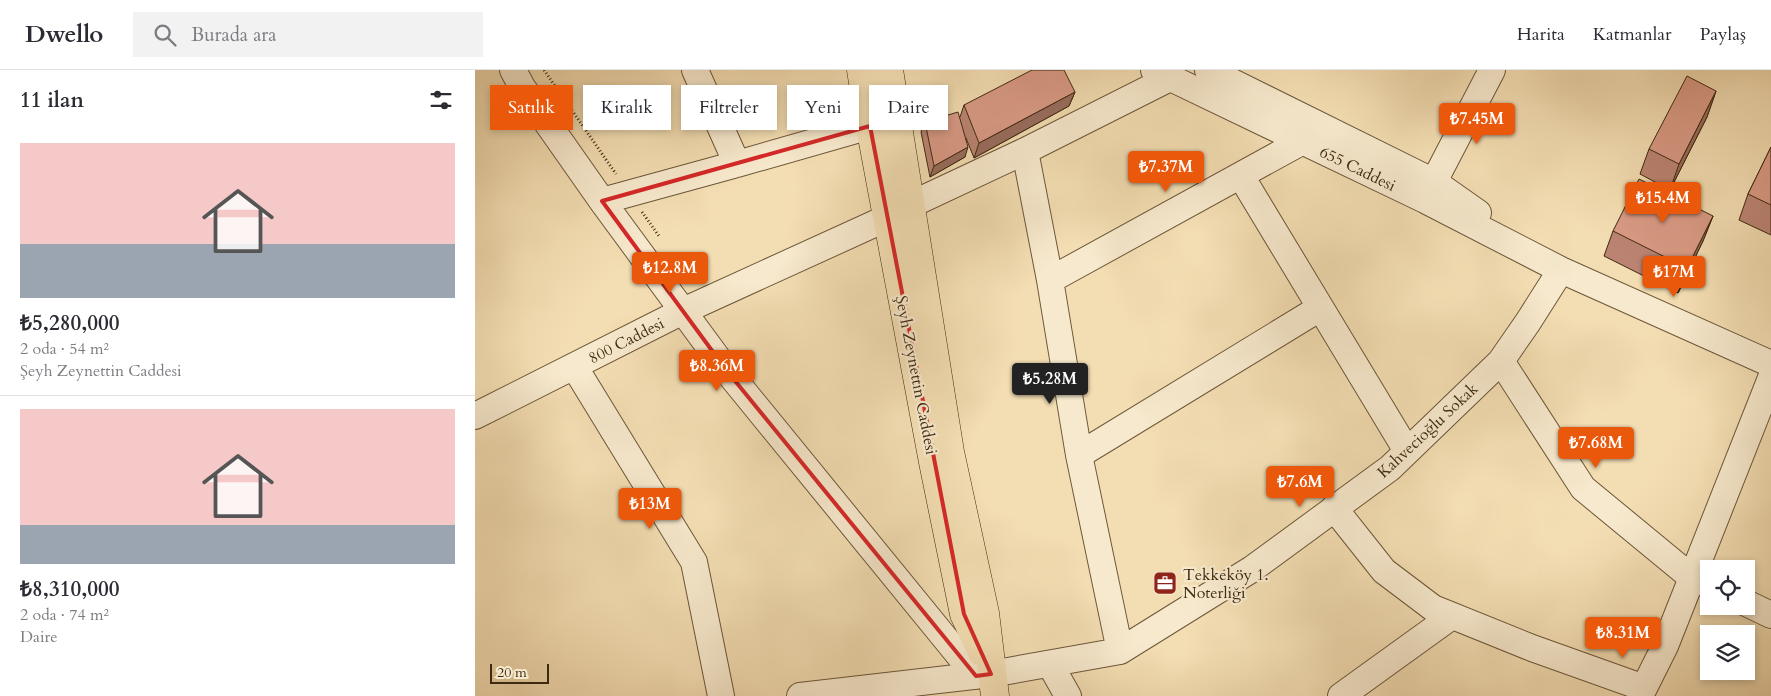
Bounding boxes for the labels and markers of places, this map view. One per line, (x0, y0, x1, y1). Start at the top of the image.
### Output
pin: ₺7.45M (1436, 102, 1518, 145)
pin: ₺7.37M (1125, 150, 1207, 193)
pin: ₺15.4M (1622, 182, 1704, 224)
pin: ₺12.8M (629, 252, 711, 294)
pin: ₺17M (1644, 256, 1704, 298)
pin: ₺8.36M (676, 350, 758, 392)
pin: ₺5.28M (1009, 362, 1091, 405)
pin: ₺7.68M (1555, 426, 1637, 469)
pin: ₺7.6M (1265, 466, 1335, 508)
pin: ₺13M (620, 488, 680, 530)
place label: Tekkeköy 1. Noterliği (1183, 564, 1269, 604)
office icon: Tekkeköy 1. Noterliği (1152, 570, 1178, 596)
pin: ₺8.31M (1582, 616, 1664, 659)

